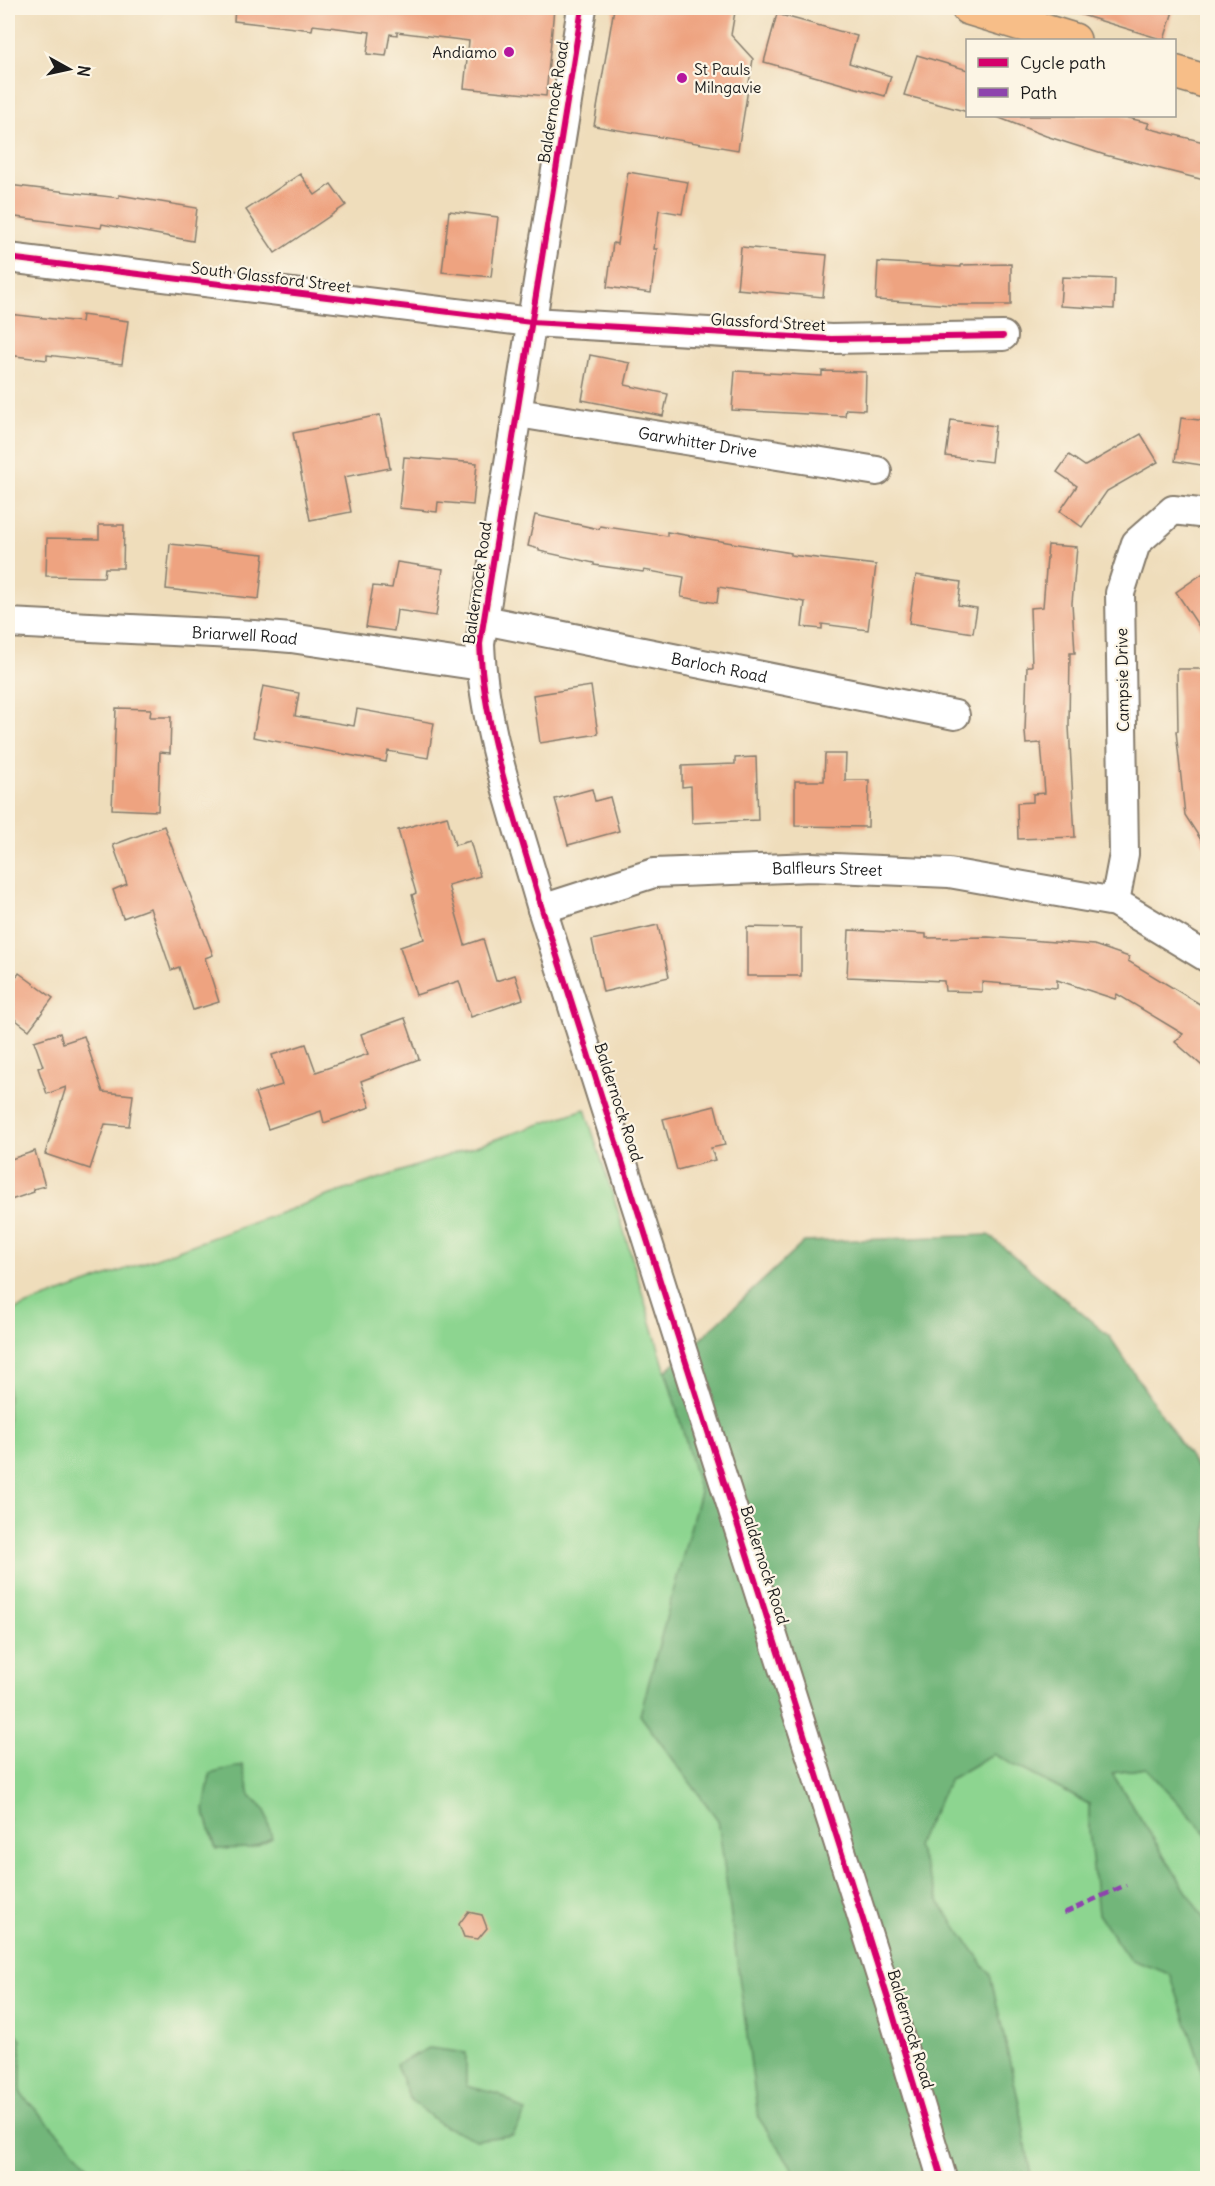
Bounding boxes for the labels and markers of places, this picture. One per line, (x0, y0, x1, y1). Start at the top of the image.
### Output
place label: Andiamo (432, 42, 497, 62)
marker: Andiamo (502, 45, 516, 59)
place label: St Pauls Milngavie (694, 59, 761, 97)
marker: St Pauls Milngavie (675, 71, 689, 85)

